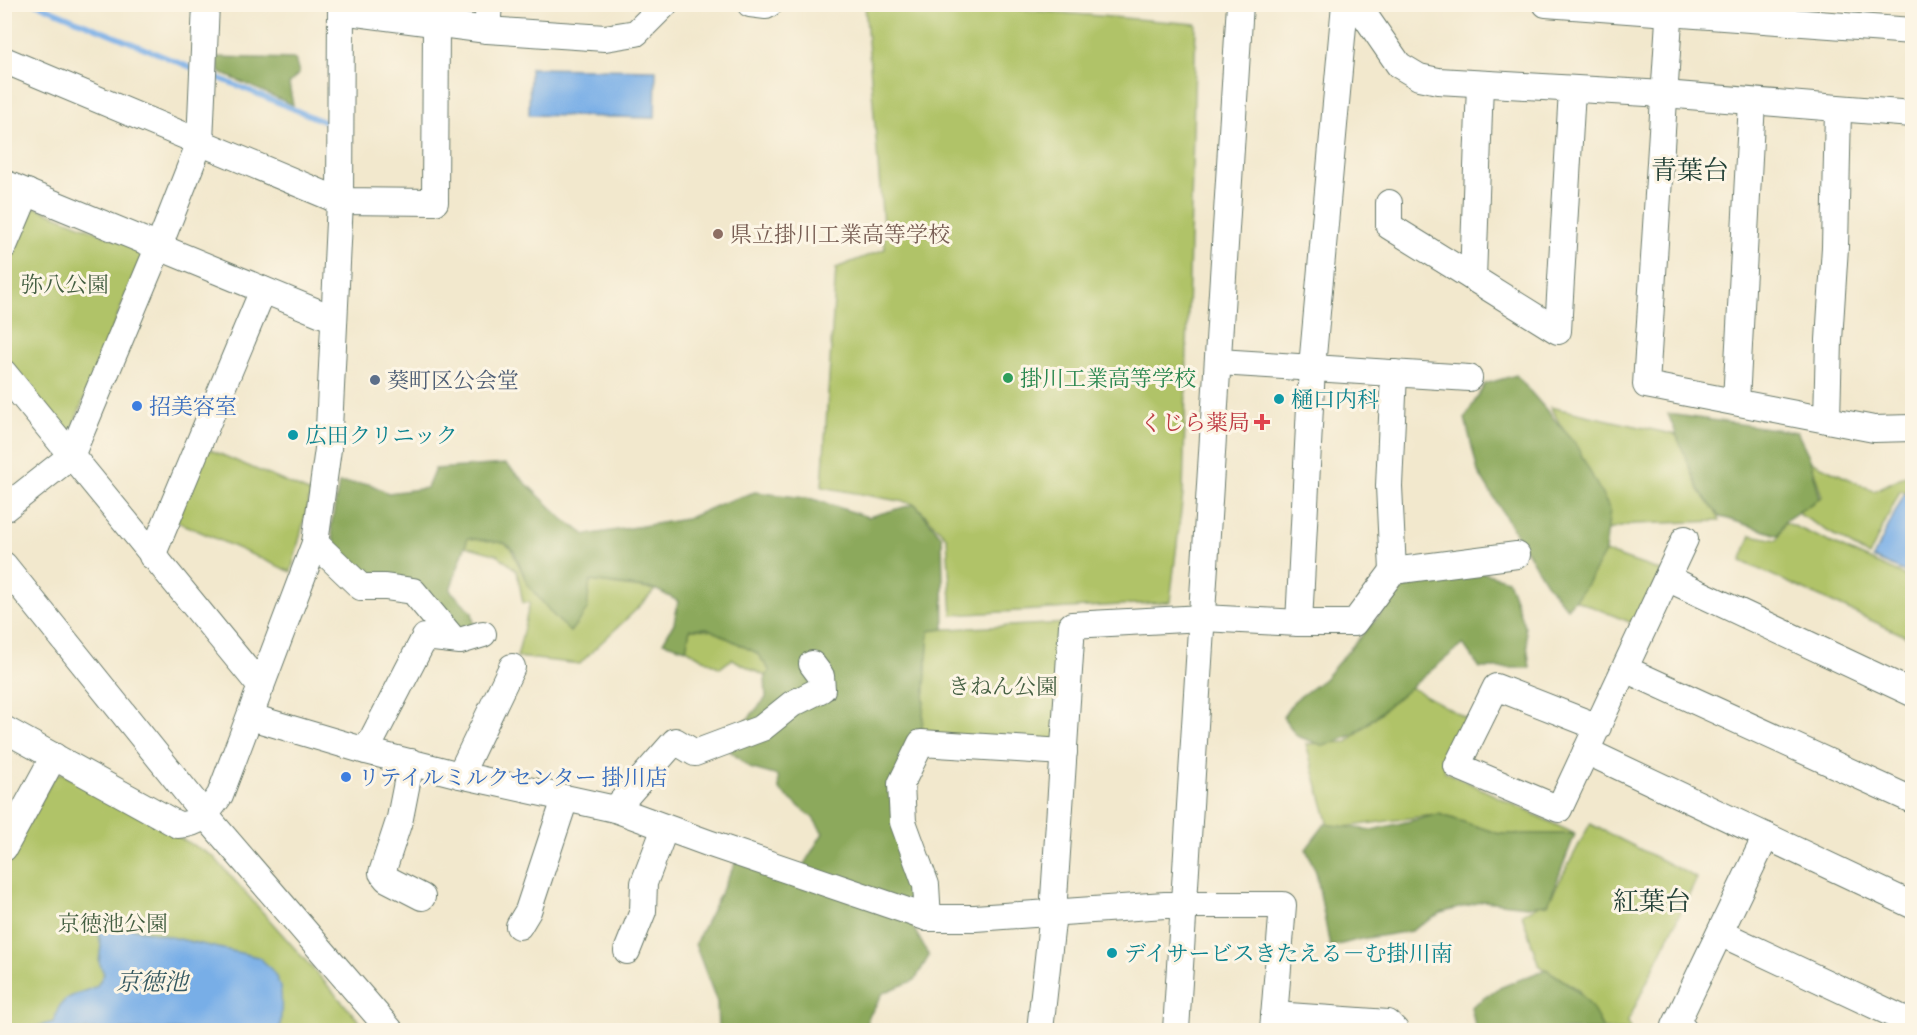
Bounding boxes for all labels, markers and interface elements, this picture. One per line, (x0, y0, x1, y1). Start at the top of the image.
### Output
district label: 青葉台 (1651, 155, 1729, 188)
place label: 県立掛川工業高等学校 (730, 222, 950, 250)
marker: 県立掛川工業高等学校 (711, 227, 725, 241)
park label: 弥八公園 (21, 272, 109, 300)
place label: 掛川工業高等学校 (1020, 366, 1196, 394)
place label: 葵町区公会堂 (387, 368, 519, 396)
marker: 掛川工業高等学校 (1001, 371, 1015, 385)
marker: 葵町区公会堂 (368, 373, 382, 387)
place label: 樋口内科 (1291, 387, 1379, 415)
marker: 樋口内科 (1272, 392, 1286, 406)
place label: 招美容室 (149, 394, 237, 422)
marker: 招美容室 (130, 399, 144, 413)
place label: くじら薬局 (1140, 410, 1250, 438)
marker: くじら薬局 (1255, 415, 1269, 429)
place label: 広田クリニック (305, 423, 458, 451)
marker: 広田クリニック (286, 428, 300, 442)
park label: きねん公園 (948, 674, 1058, 702)
place label: リテイルミルクセンター 掛川店 (358, 765, 668, 793)
marker: リテイルミルクセンター 掛川店 (339, 770, 353, 784)
district label: 紅葉台 (1613, 886, 1691, 919)
park label: 京徳池公園 (58, 911, 168, 939)
place label: デイサービスきたえる－む掛川南 (1124, 941, 1452, 969)
marker: デイサービスきたえる－む掛川南 (1105, 946, 1119, 960)
water label: 京徳池 (116, 968, 191, 999)

